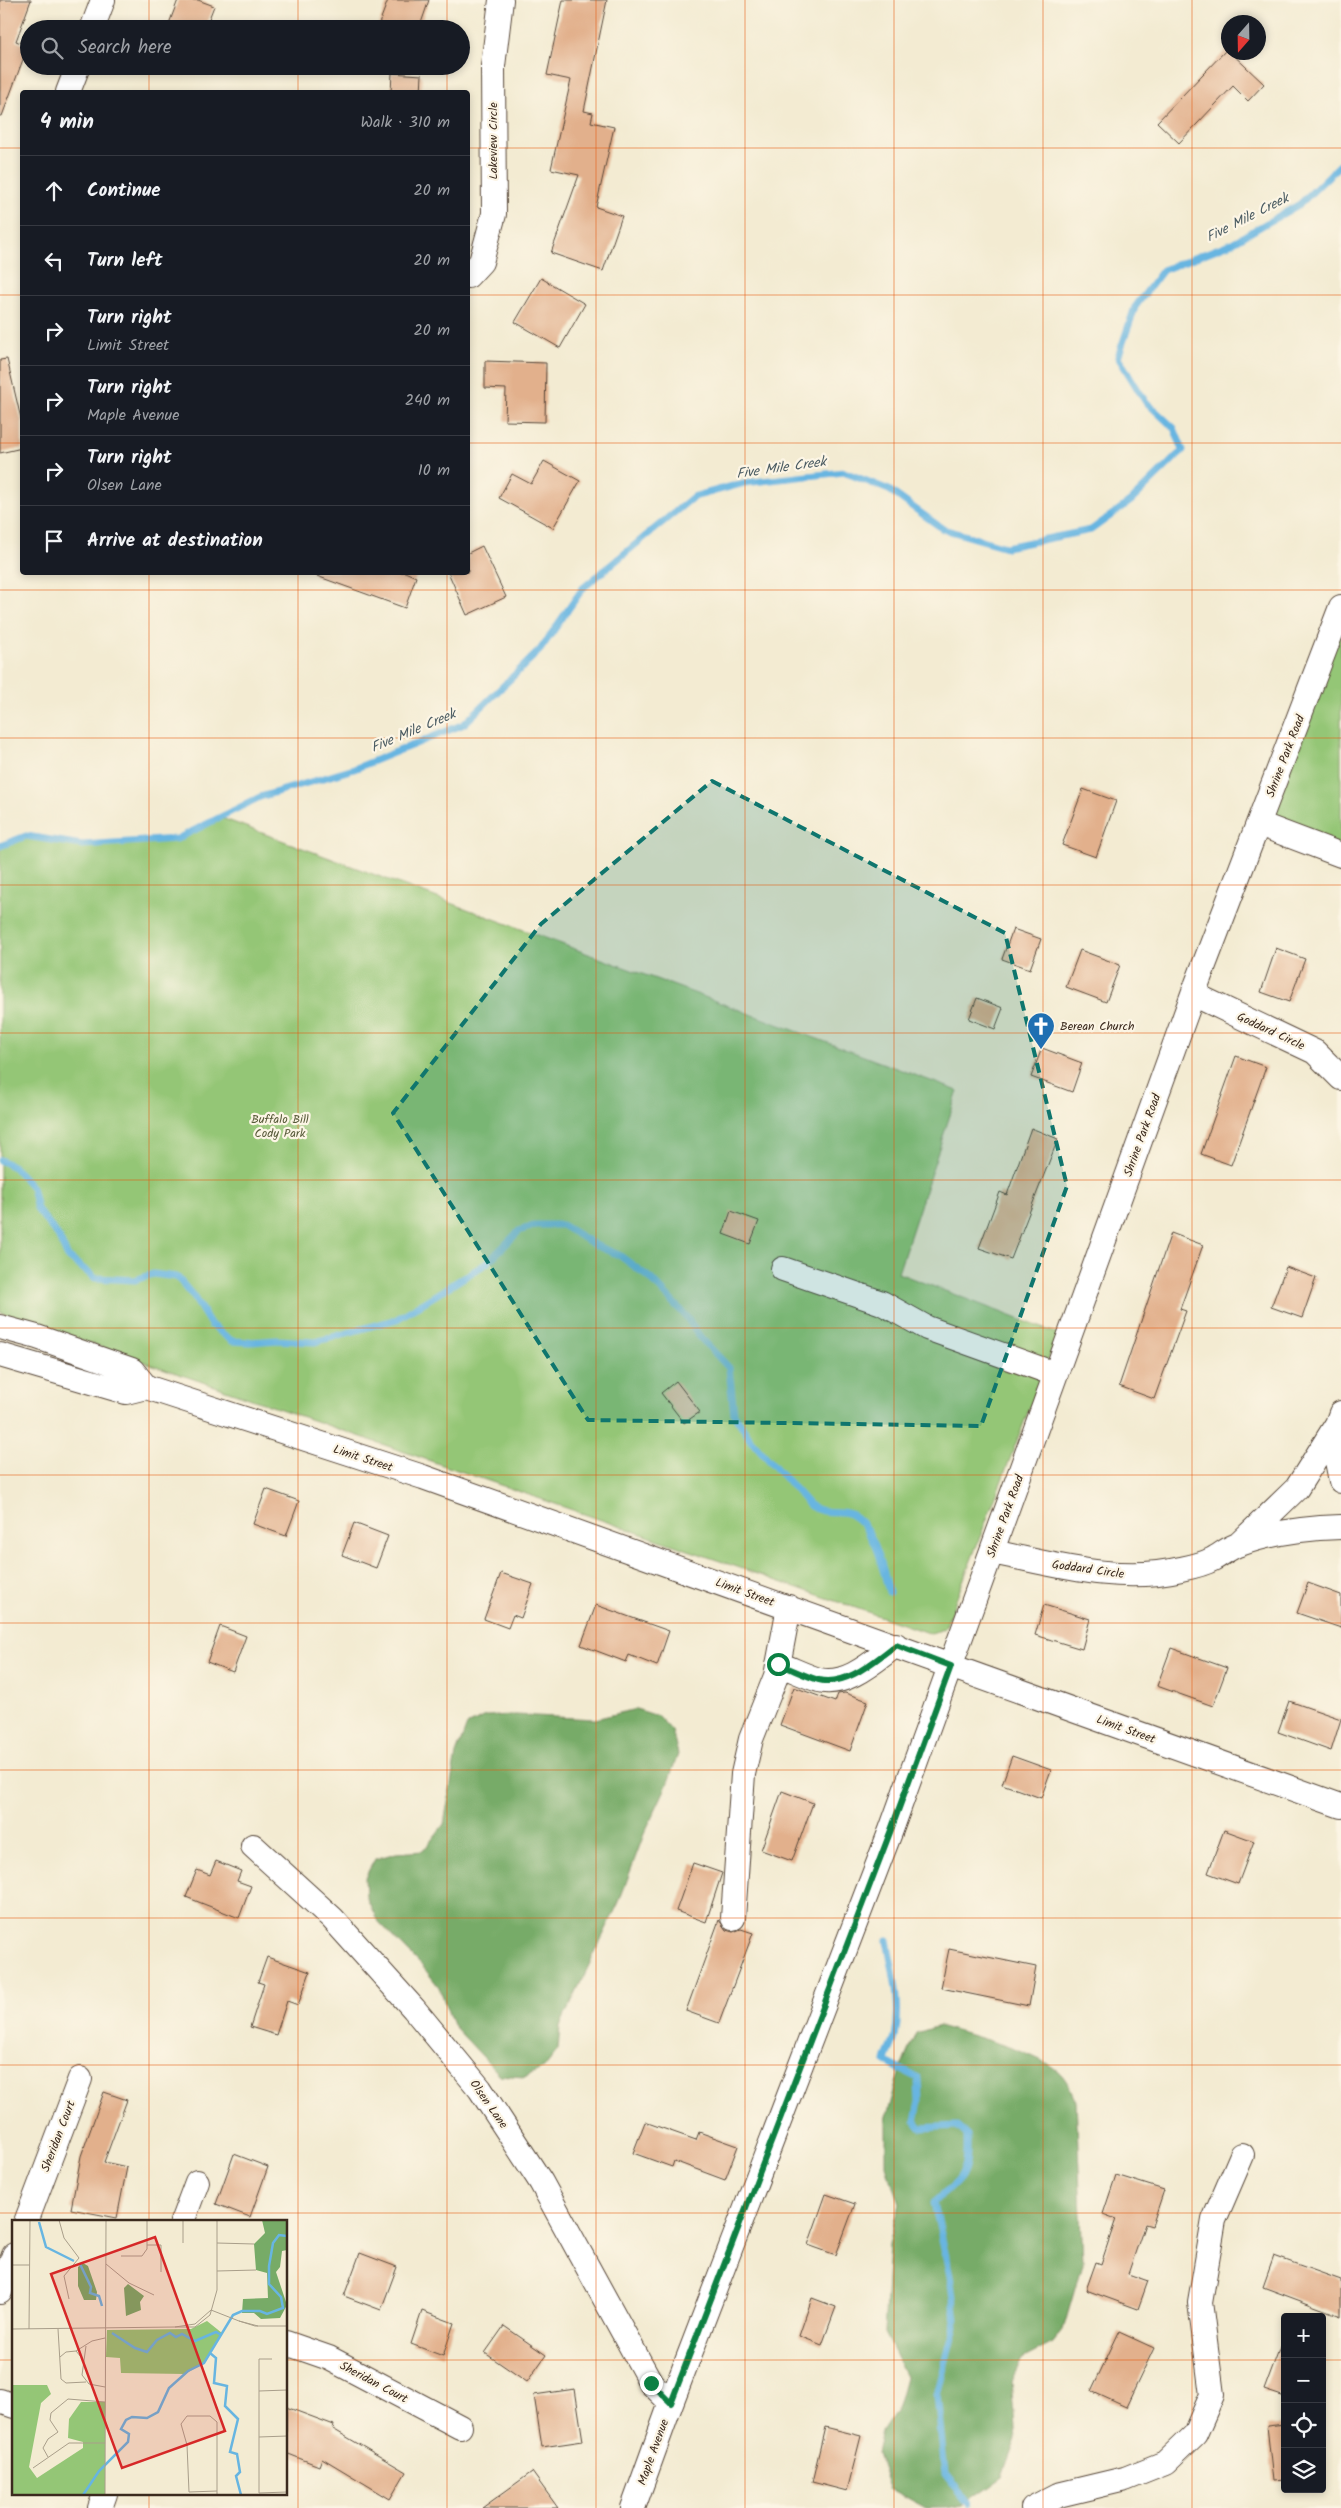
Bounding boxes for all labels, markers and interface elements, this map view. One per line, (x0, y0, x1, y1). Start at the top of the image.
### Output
north arrow (1221, 15, 1266, 60)
search box (20, 20, 470, 75)
text: Search here (78, 33, 172, 63)
icon: search (38, 34, 66, 62)
street label: Lakeview Circle (484, 102, 503, 180)
text: 4 min (40, 106, 94, 139)
text: Walk · 310 m (361, 110, 450, 135)
text: Continue (87, 176, 160, 206)
icon: ahead (40, 177, 68, 205)
text: 20 m (414, 178, 450, 203)
water label: Five Mile Creek (1202, 186, 1295, 248)
text: Turn left (87, 246, 162, 276)
icon: left (40, 247, 68, 275)
text: 20 m (414, 248, 450, 273)
text: Turn right (87, 303, 172, 333)
icon: right (40, 317, 68, 345)
text: 20 m (414, 318, 450, 343)
text: Limit Street (87, 333, 169, 358)
text: Turn right (87, 373, 172, 403)
icon: right (40, 387, 68, 415)
text: 240 m (405, 388, 450, 413)
text: Maple Avenue (87, 403, 179, 428)
text: Turn right (87, 443, 172, 473)
water label: Five Mile Creek (735, 450, 830, 485)
icon: right (40, 457, 68, 485)
text: 10 m (418, 458, 450, 483)
text: Olsen Lane (87, 473, 162, 498)
text: Arrive at destination (87, 526, 263, 556)
icon: arrive (40, 527, 68, 555)
water label: Five Mile Creek (367, 702, 462, 759)
street label: Shrine Park Road (1261, 711, 1310, 800)
street label: Goddard Circle (1234, 1007, 1308, 1056)
church icon: Berean Church (1026, 1011, 1056, 1050)
place label: Berean Church (1060, 1017, 1134, 1036)
street label: Shrine Park Road (1119, 1090, 1167, 1179)
park label: Buffalo Bill Cody Park (251, 1110, 309, 1143)
street label: Limit Street (331, 1440, 395, 1477)
street label: Shrine Park Road (982, 1471, 1030, 1560)
street label: Goddard Circle (1051, 1555, 1126, 1584)
street label: Limit Street (713, 1573, 777, 1612)
route start (767, 1653, 790, 1676)
street label: Limit Street (1094, 1710, 1158, 1749)
street label: Olsen Lane (465, 2076, 513, 2133)
street label: Sheridan Court (36, 2097, 81, 2175)
inset map (12, 2220, 288, 2496)
map controls (1281, 2313, 1326, 2493)
button: + (1281, 2313, 1326, 2358)
street label: Sheridan Court (336, 2356, 412, 2409)
button: − (1281, 2358, 1326, 2403)
route end (640, 2372, 663, 2395)
button: locate (1281, 2403, 1326, 2448)
street label: Maple Avenue (633, 2416, 674, 2488)
button: layers (1281, 2448, 1326, 2493)

